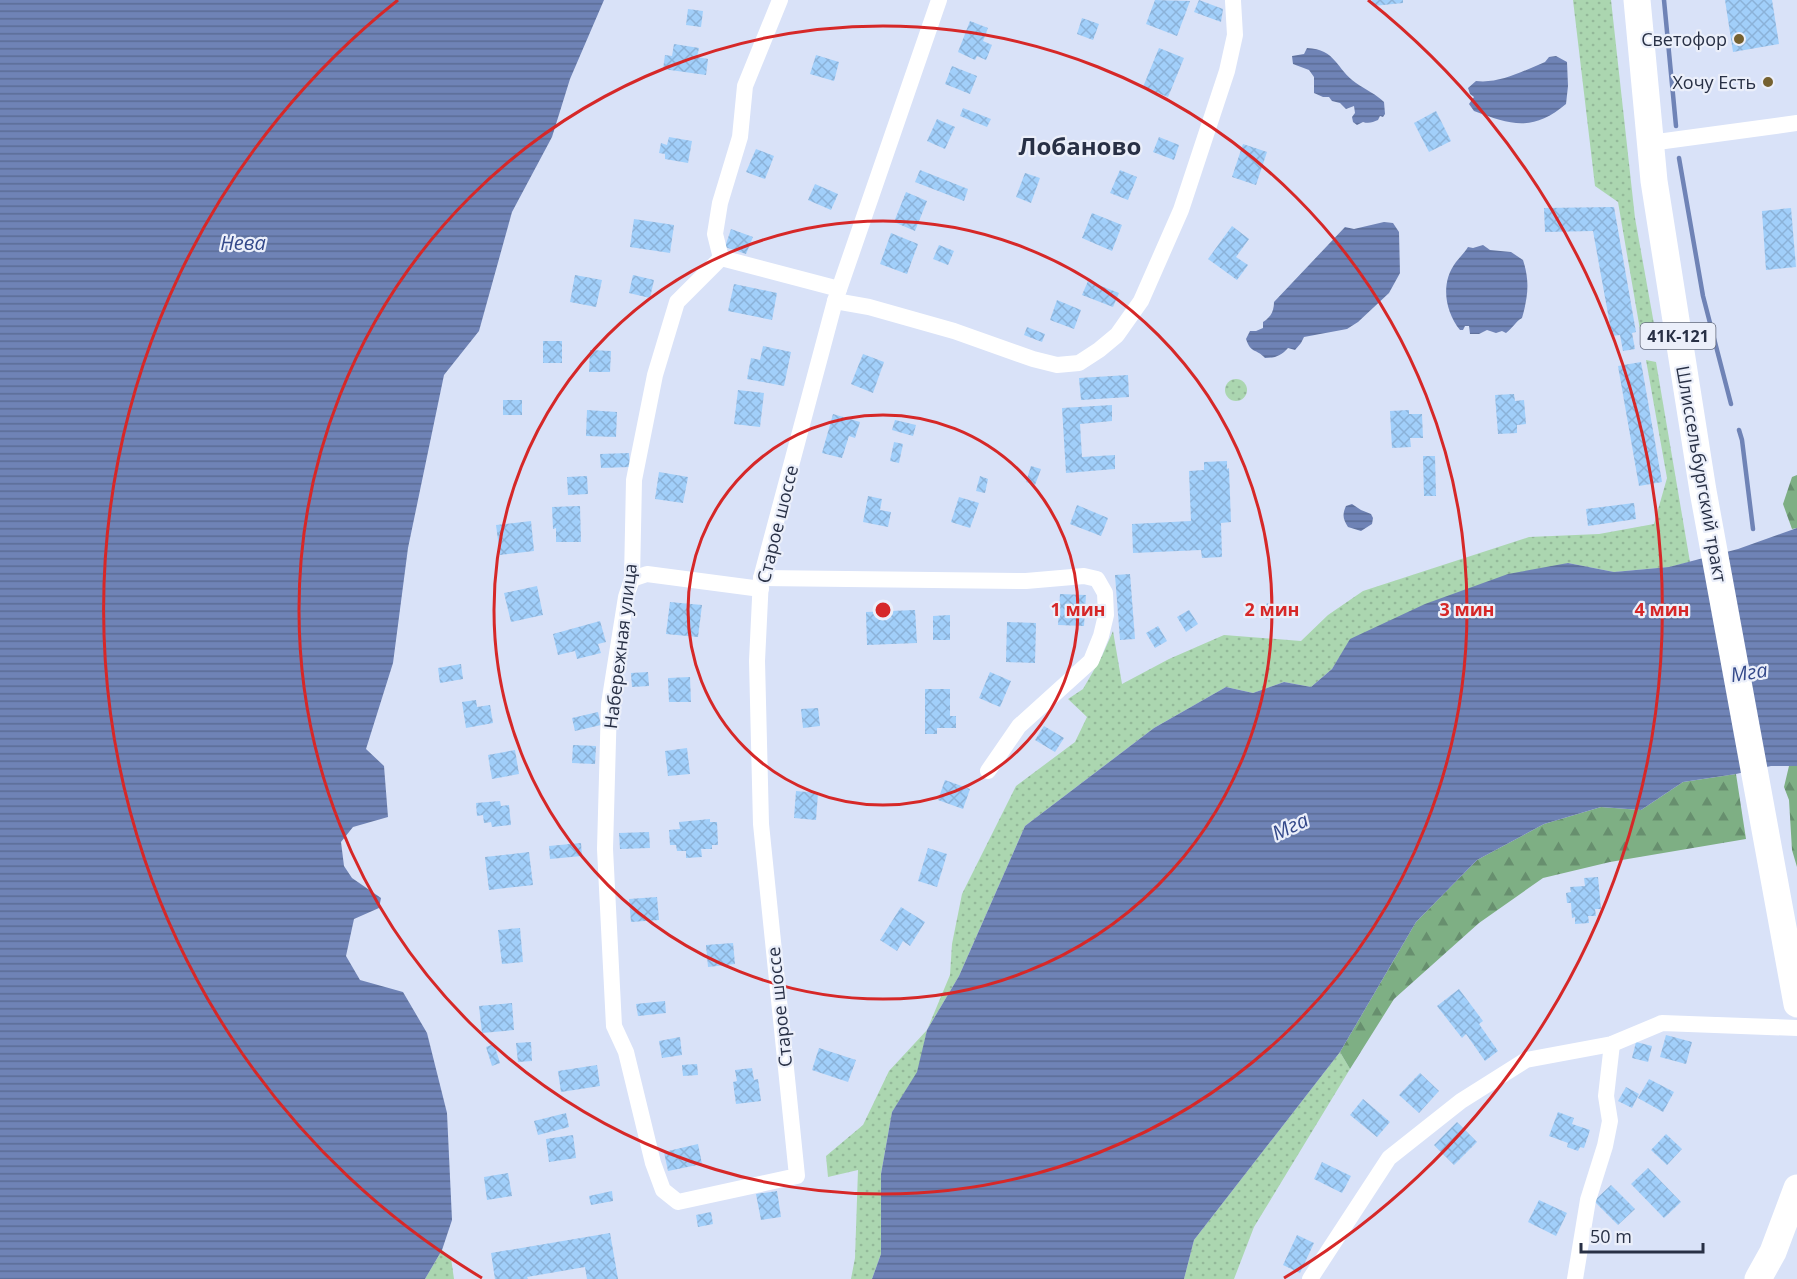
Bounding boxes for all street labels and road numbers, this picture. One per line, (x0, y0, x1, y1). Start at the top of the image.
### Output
road number: 41К-121 (1640, 323, 1716, 349)
street label: Шлиссельбургский тракт (1671, 364, 1733, 585)
street label: Старое шоссе (751, 463, 803, 585)
street label: Набережная улица (598, 562, 642, 730)
street label: Старое шоссе (761, 946, 797, 1068)

